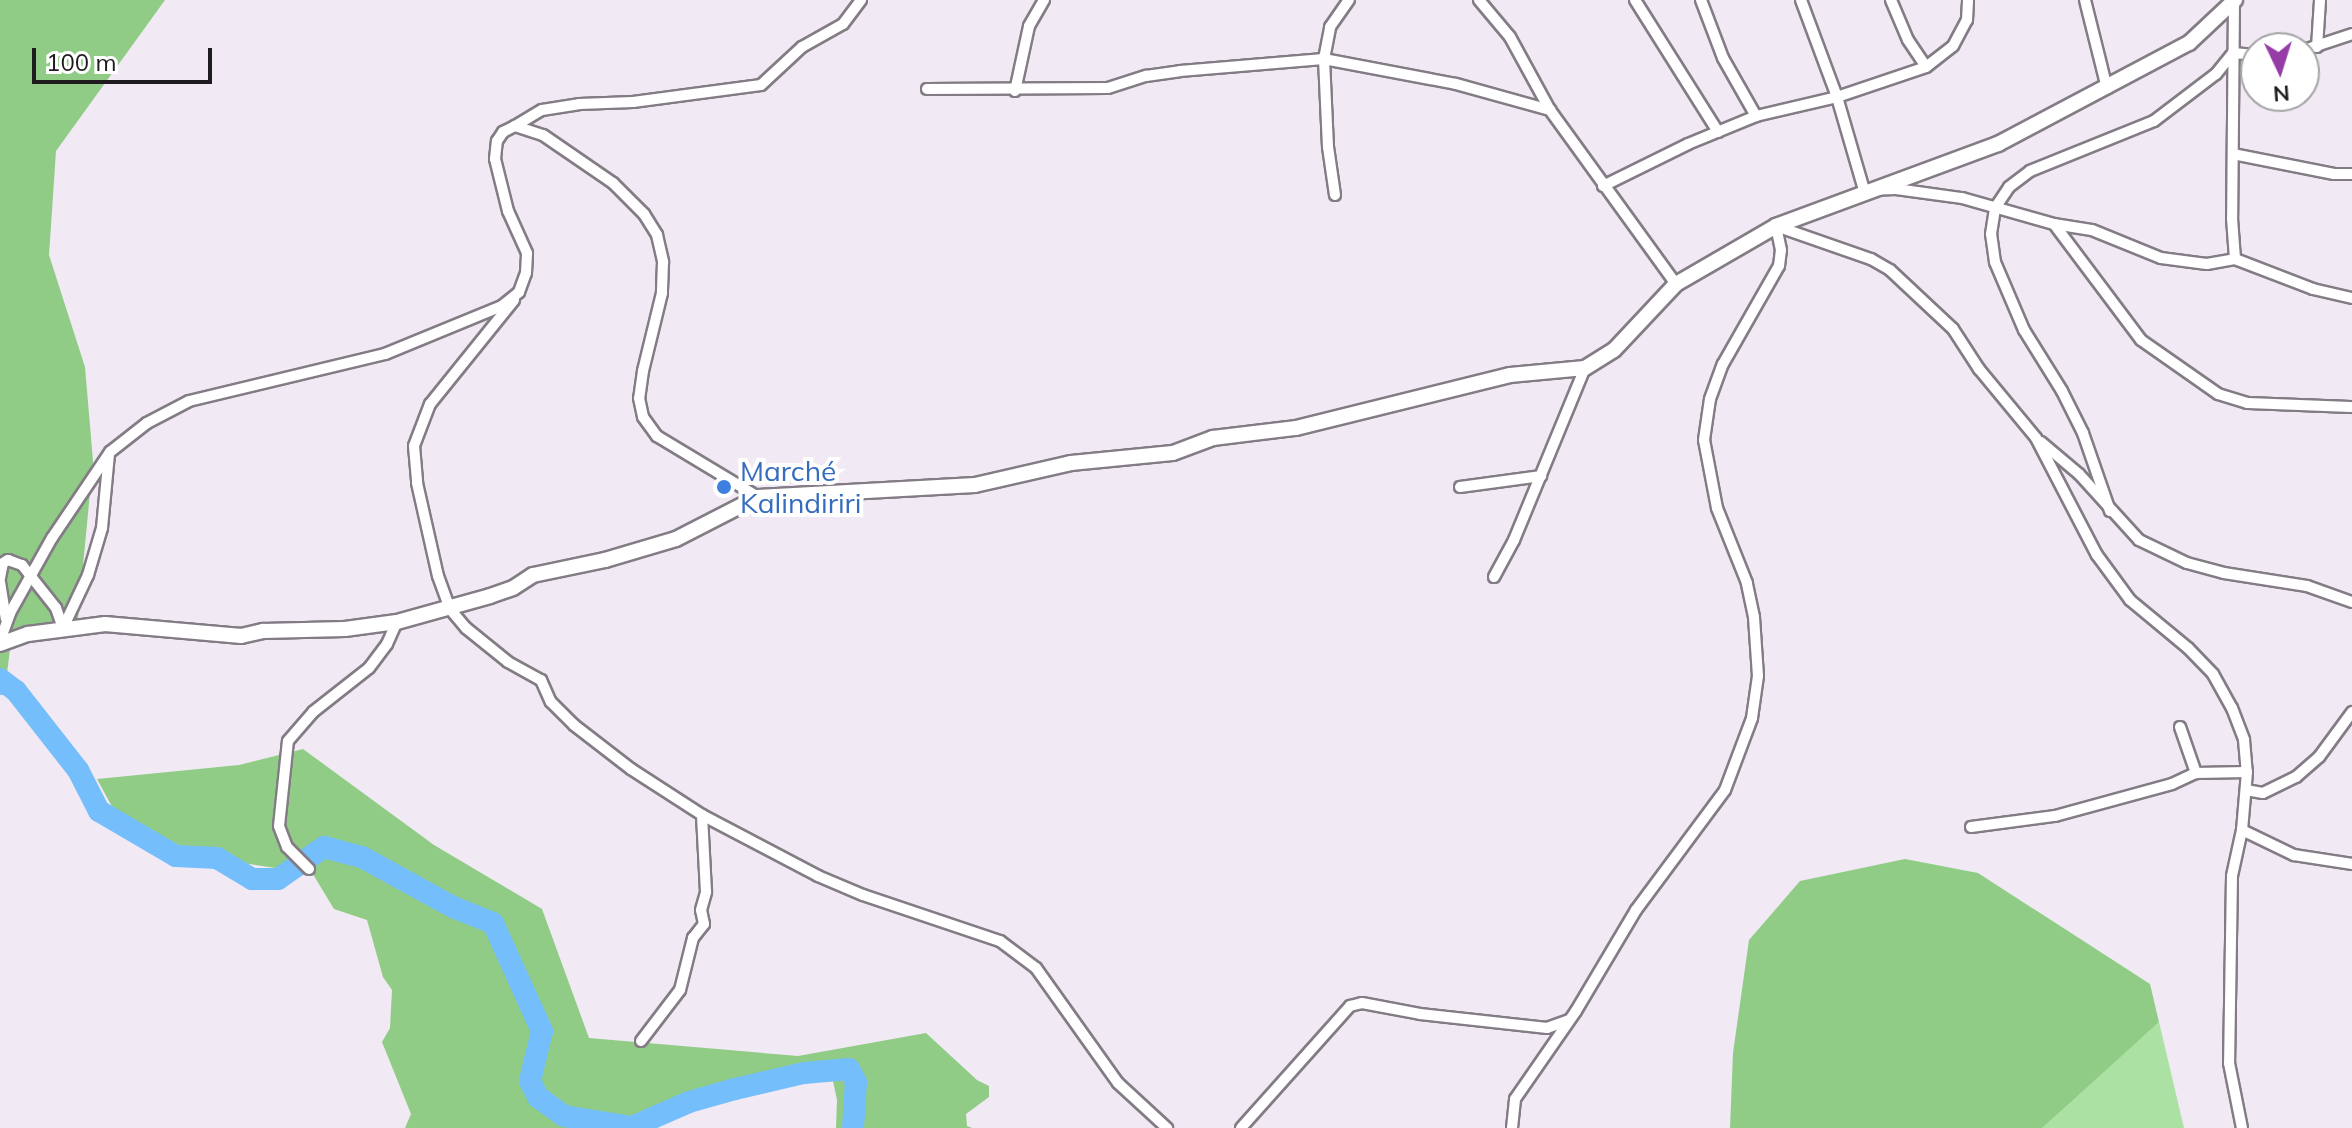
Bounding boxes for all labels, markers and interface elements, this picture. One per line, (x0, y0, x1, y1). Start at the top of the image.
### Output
scale bar (36, 32, 216, 82)
north arrow (2240, 32, 2320, 112)
text: 100 m (46, 47, 117, 77)
text: N (2272, 79, 2291, 108)
place label: Marché Kalindiriri (740, 454, 861, 520)
marker: Marché Kalindiriri (715, 478, 733, 496)

